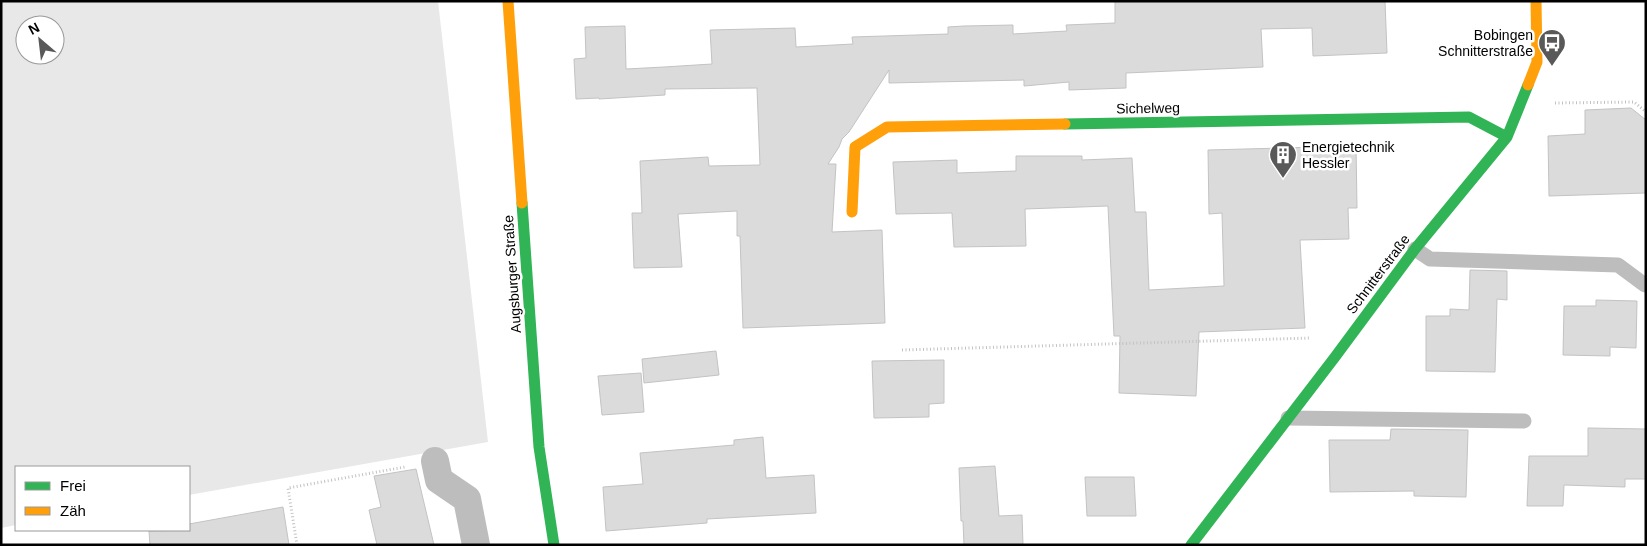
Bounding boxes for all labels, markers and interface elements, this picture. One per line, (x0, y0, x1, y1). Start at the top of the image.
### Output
north arrow (15, 15, 65, 65)
text: N (26, 19, 42, 38)
place label: Bobingen Schnitterstraße (1438, 27, 1533, 59)
bus stop icon: Bobingen Schnitterstraße (1537, 28, 1567, 67)
street label: Sichelweg (1116, 99, 1180, 117)
place label: Energietechnik Hessler (1302, 139, 1396, 171)
building icon: Energietechnik Hessler (1268, 140, 1298, 179)
street label: Augsburger Straße (500, 214, 524, 334)
street label: Schnitterstraße (1343, 231, 1413, 317)
legend (15, 466, 190, 531)
text: Frei (60, 477, 86, 494)
text: Zäh (60, 502, 86, 519)

